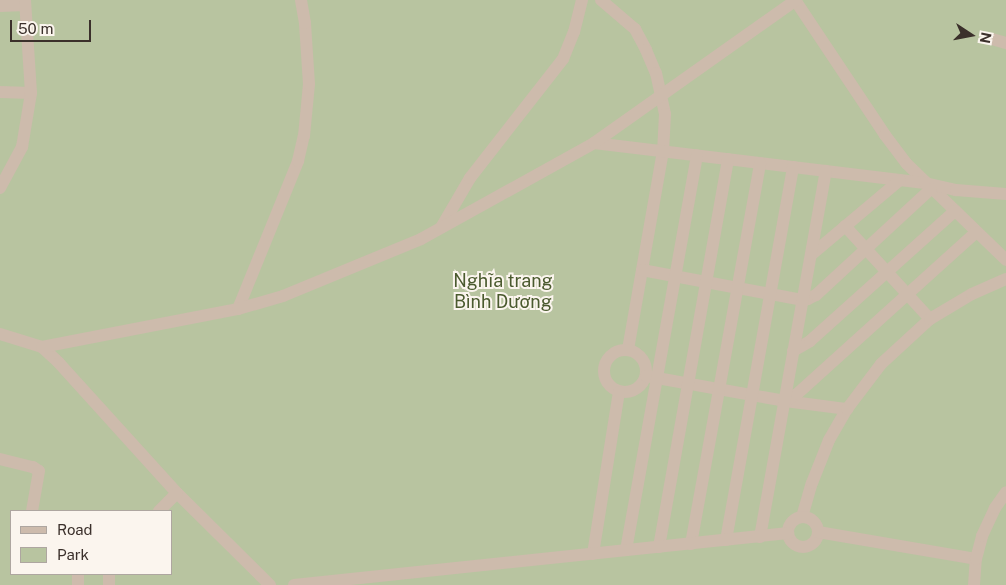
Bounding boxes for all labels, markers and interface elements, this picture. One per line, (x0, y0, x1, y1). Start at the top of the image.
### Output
scale bar (12, 10, 94, 42)
north arrow (946, 10, 996, 60)
text: 50 m (18, 20, 53, 37)
text: N (977, 31, 995, 45)
park label: Nghĩa trang Bình Dương (453, 271, 553, 314)
legend (10, 510, 172, 575)
text: Road (57, 521, 93, 538)
text: Park (57, 546, 89, 563)

